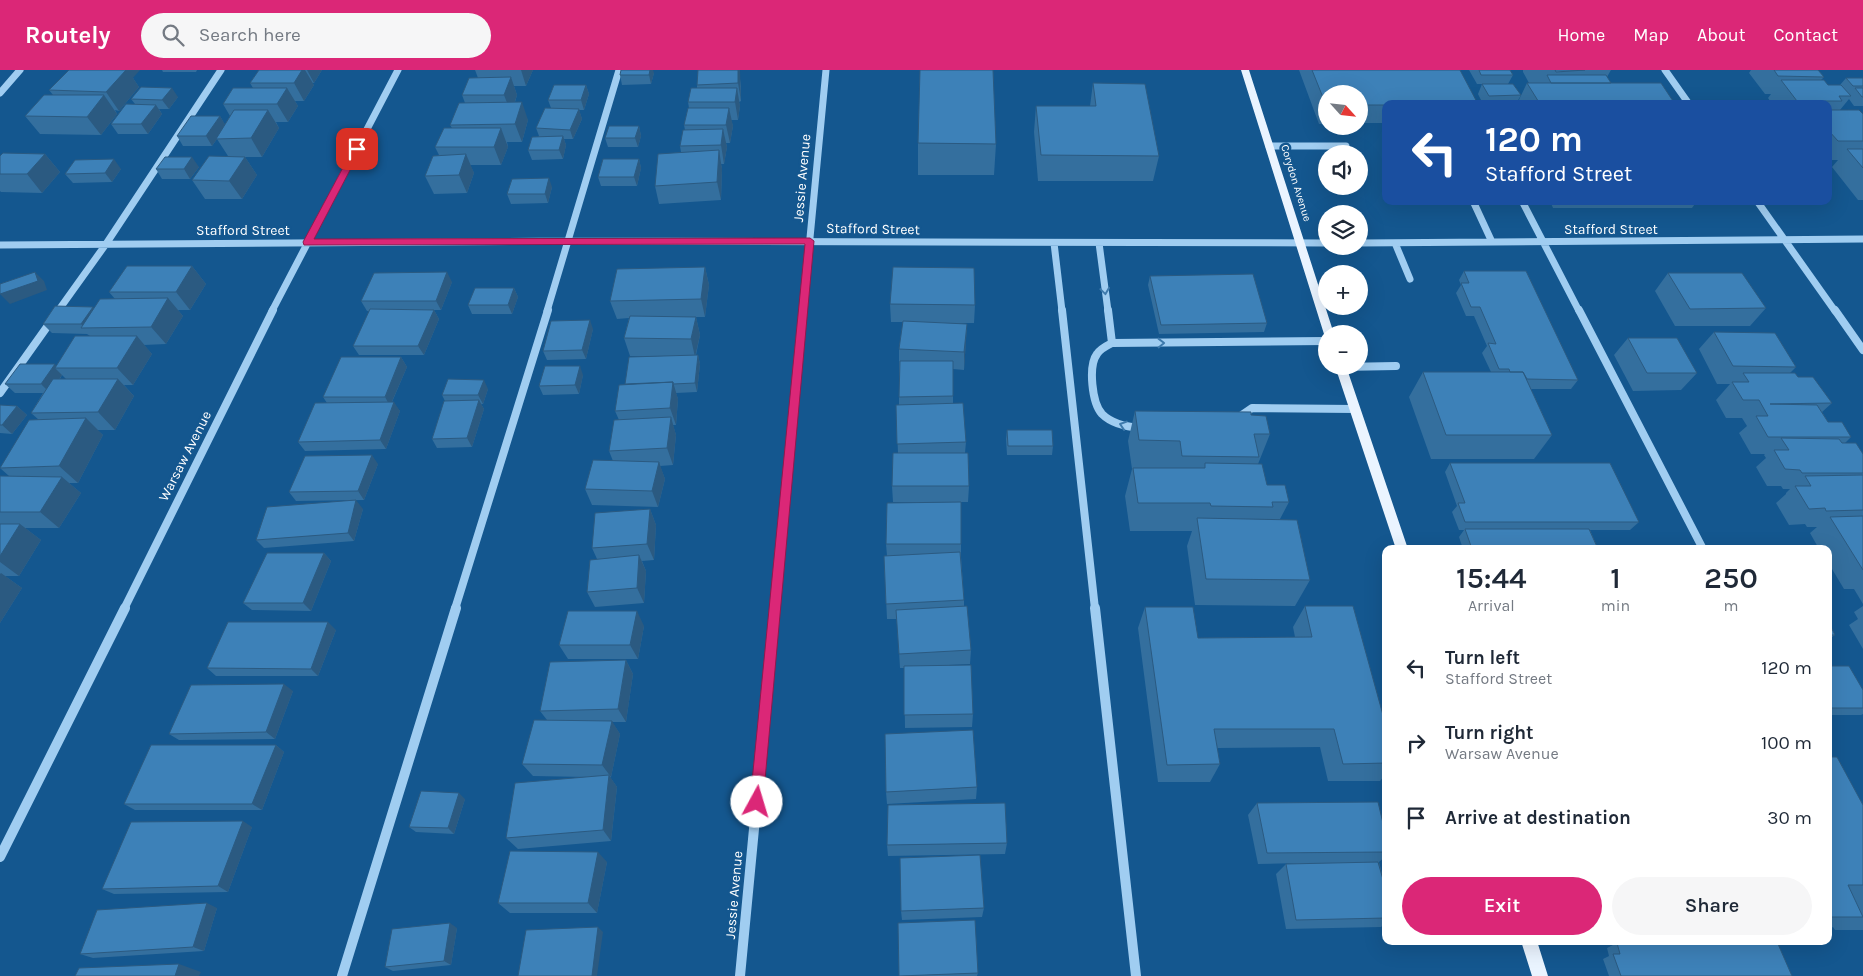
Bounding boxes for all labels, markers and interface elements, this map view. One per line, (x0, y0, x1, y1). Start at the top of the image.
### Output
search box (141, 13, 491, 58)
text: Routely (25, 21, 111, 49)
icon: search (159, 21, 187, 49)
text: Search here (199, 24, 301, 46)
text: Home (1557, 24, 1605, 46)
text: Map (1633, 24, 1669, 46)
text: About (1697, 24, 1746, 46)
text: Contact (1774, 24, 1838, 46)
north arrow (1318, 85, 1368, 135)
map controls (1318, 85, 1368, 375)
text: 120 m (1485, 119, 1583, 160)
icon: left (1402, 120, 1467, 185)
pin (336, 128, 378, 170)
street label: Jessie Avenue (790, 133, 814, 223)
icon: arrive (343, 135, 371, 163)
street label: Corydon Avenue (1278, 143, 1314, 223)
button: sound (1318, 145, 1368, 195)
text: Stafford Street (1485, 161, 1632, 187)
button: layers (1318, 205, 1368, 255)
street label: Stafford Street (826, 220, 920, 238)
street label: Stafford Street (1564, 221, 1658, 238)
street label: Stafford Street (196, 222, 290, 239)
button: + (1318, 265, 1368, 315)
one-way arrow (1099, 288, 1110, 296)
button: − (1318, 325, 1368, 375)
one-way arrow (1158, 338, 1165, 348)
street label: Warsaw Avenue (155, 408, 215, 504)
one-way arrow (1119, 420, 1128, 430)
text: 15:44 (1456, 560, 1527, 596)
text: 1 (1610, 560, 1621, 596)
text: 250 (1704, 560, 1758, 596)
text: Arrival (1468, 596, 1515, 615)
text: min (1601, 596, 1630, 615)
text: m (1724, 596, 1739, 615)
text: Turn left (1445, 647, 1520, 669)
icon: left (1402, 654, 1430, 682)
text: 120 m (1761, 657, 1812, 679)
text: Stafford Street (1445, 669, 1552, 688)
text: Turn right (1445, 722, 1534, 744)
icon: right (1402, 729, 1430, 757)
text: 100 m (1761, 732, 1812, 754)
text: Warsaw Avenue (1445, 744, 1559, 763)
position arrow (730, 775, 782, 827)
icon: arrive (1402, 804, 1430, 832)
text: Arrive at destination (1445, 807, 1631, 829)
text: 30 m (1767, 807, 1812, 829)
street label: Jessie Avenue (722, 850, 746, 940)
button: Exit (1402, 877, 1602, 935)
button: Share (1612, 877, 1812, 935)

